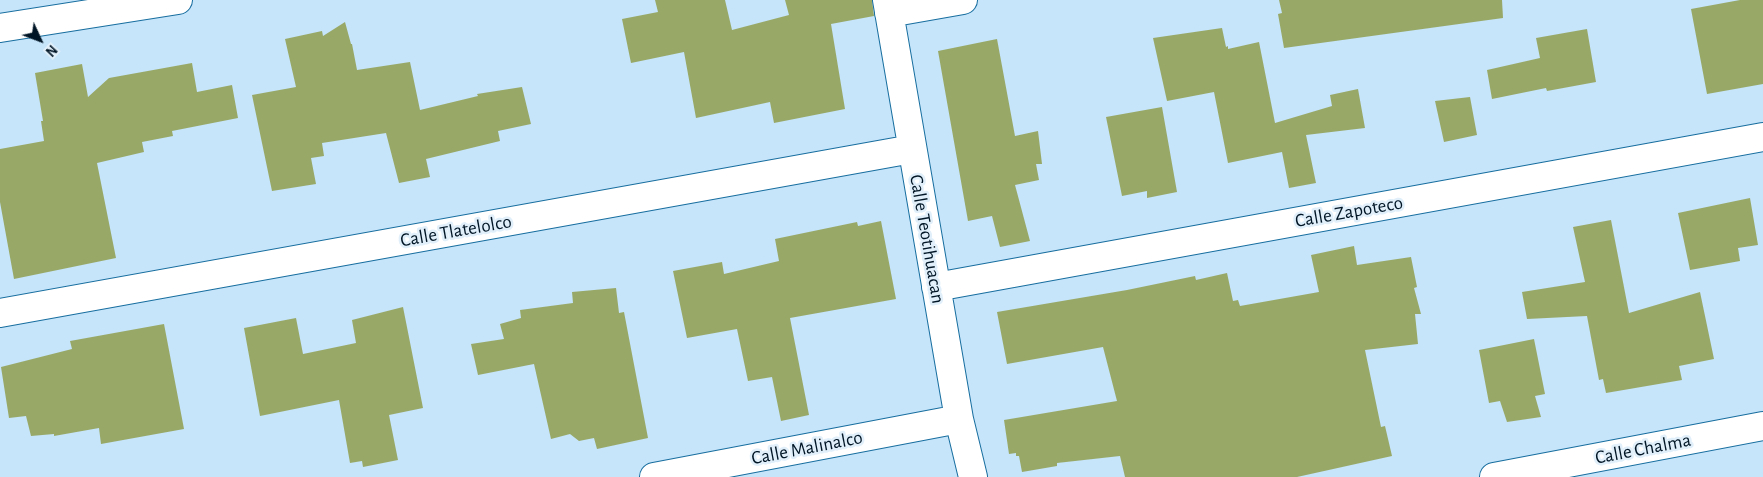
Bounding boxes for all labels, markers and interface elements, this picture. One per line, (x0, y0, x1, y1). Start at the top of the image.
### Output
north arrow (15, 15, 65, 65)
text: N (43, 42, 59, 59)
street label: Calle Teotihuacan (904, 173, 950, 305)
street label: Calle Zapoteco (1293, 191, 1405, 233)
street label: Calle Tlatelolco (399, 210, 513, 252)
street label: Calle Malinalco (749, 426, 865, 470)
street label: Calle Chalma (1593, 429, 1693, 469)

